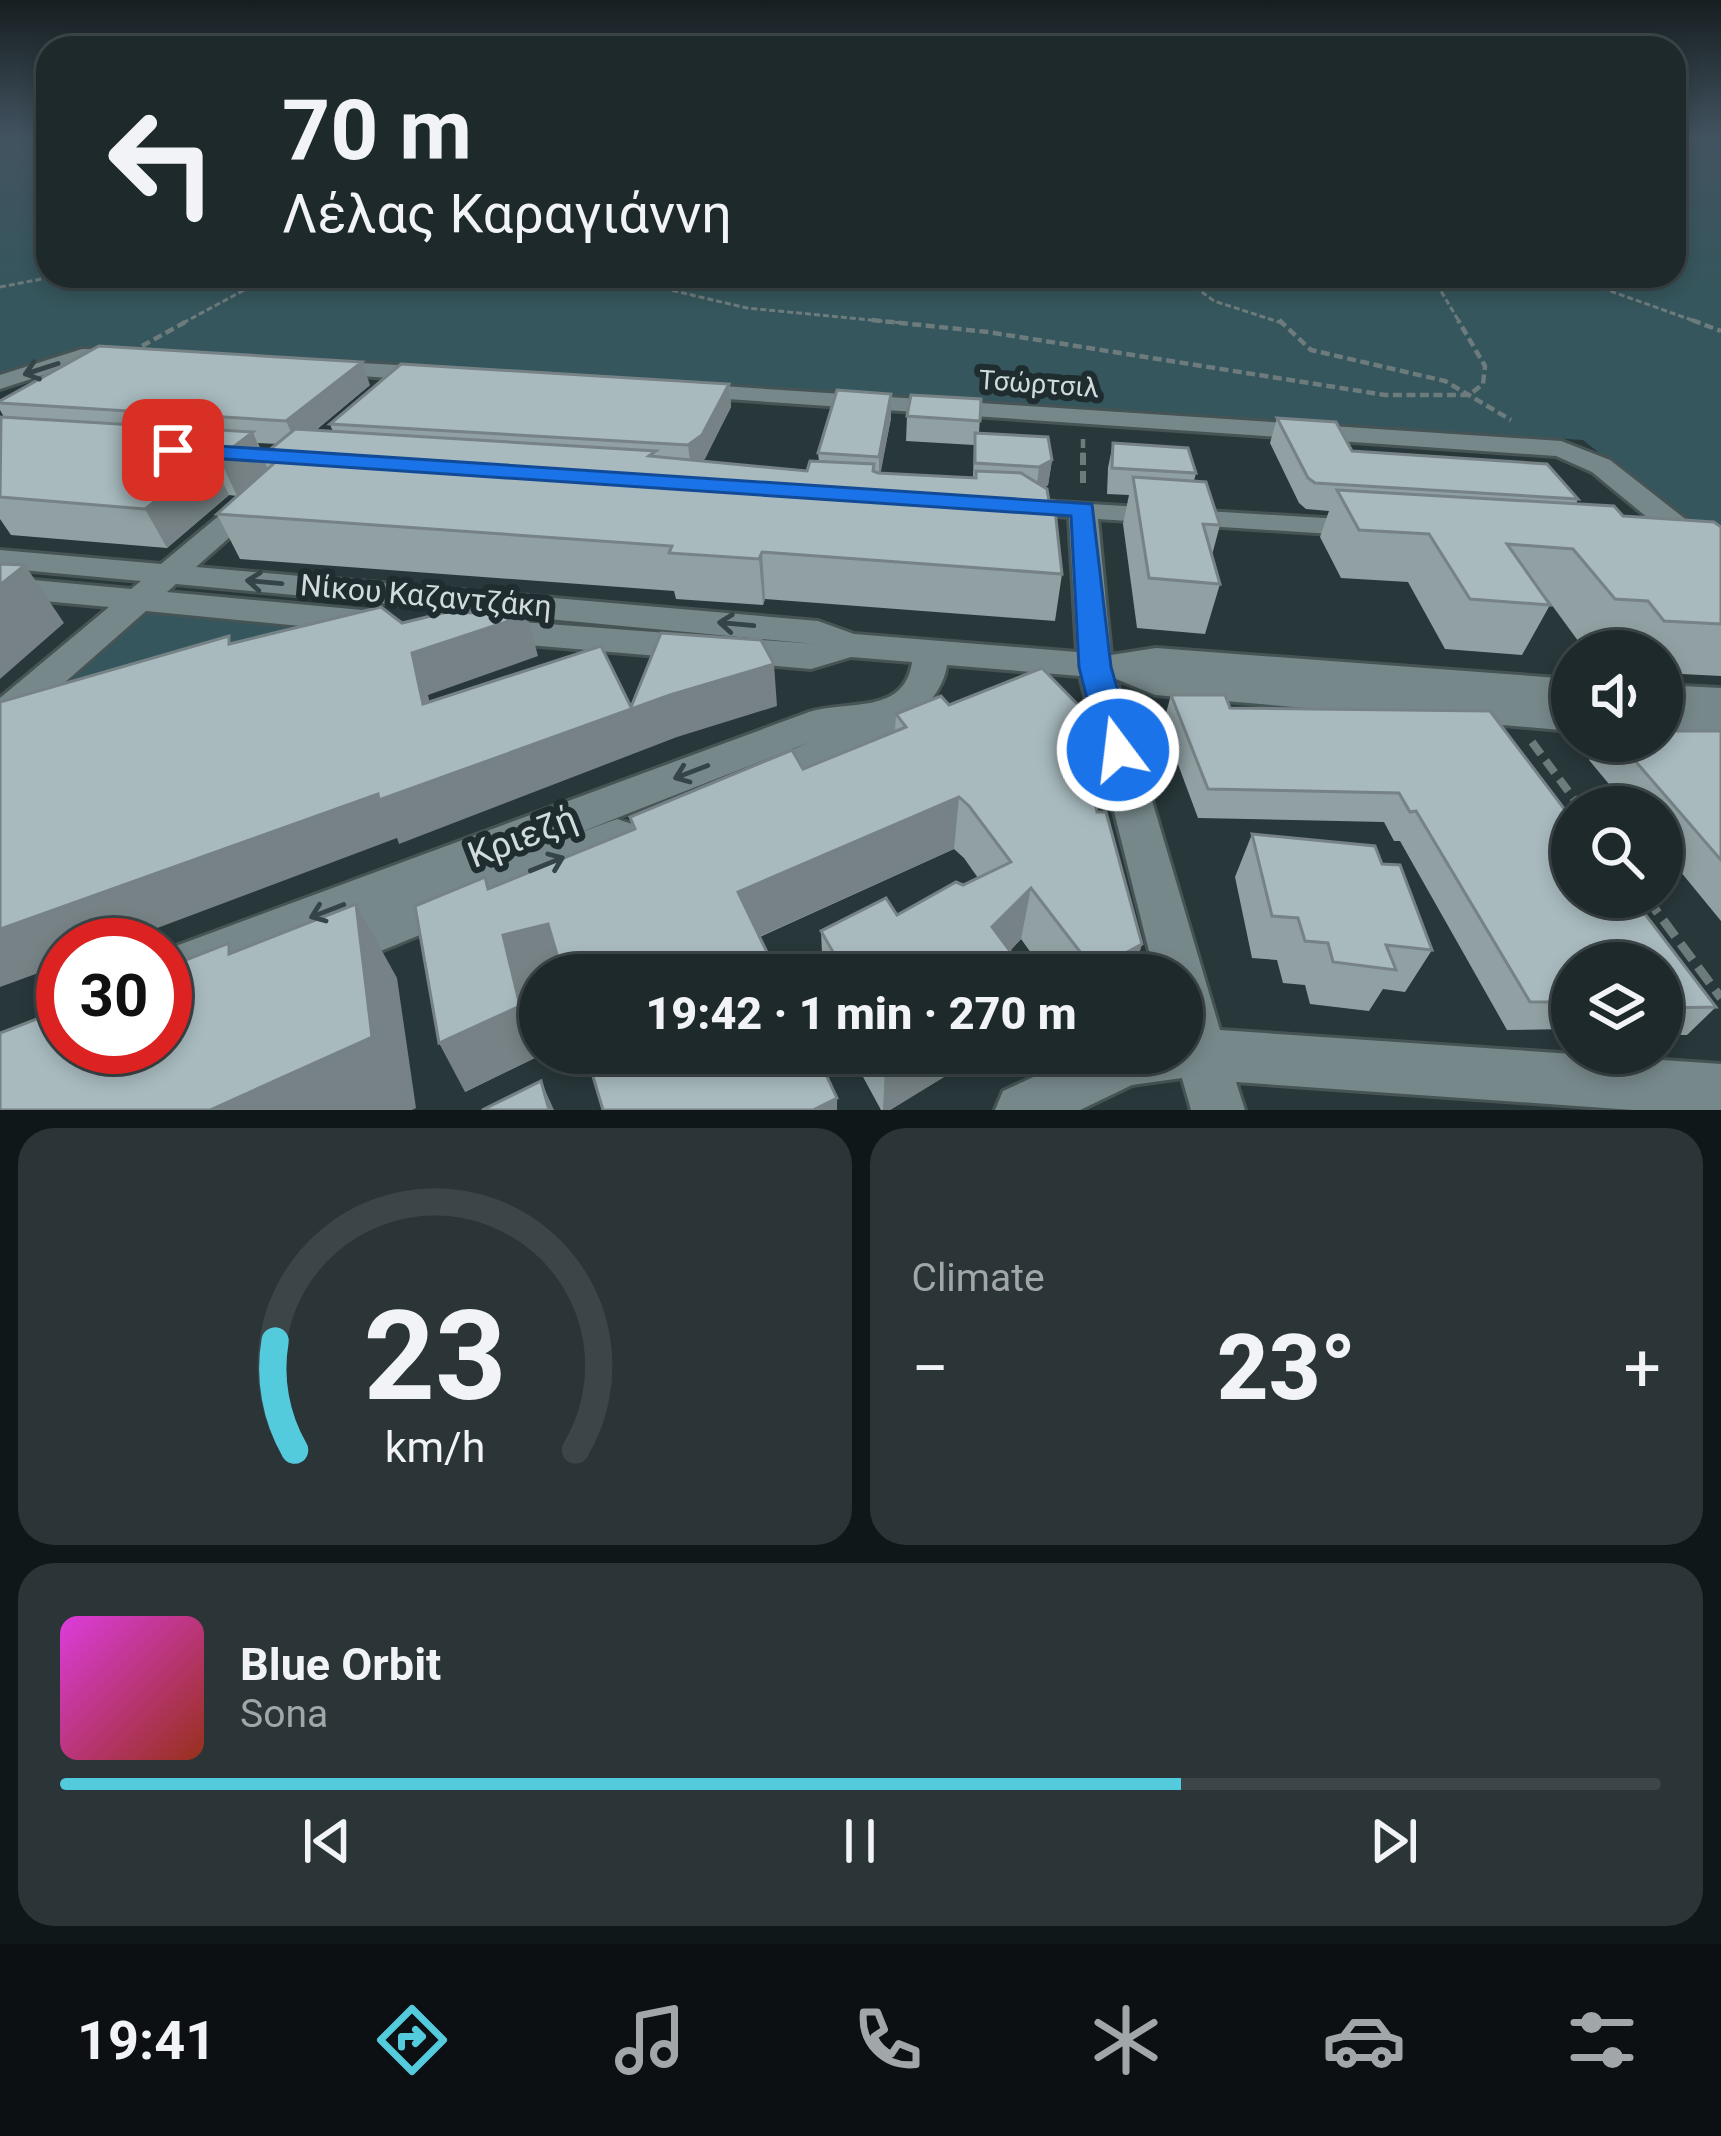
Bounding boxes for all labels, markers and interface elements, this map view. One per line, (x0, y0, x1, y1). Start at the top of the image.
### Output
text: 70 m (282, 81, 472, 180)
icon: left (84, 84, 240, 240)
text: Λέλας Καραγιάννη (282, 182, 732, 245)
one-way arrow (23, 359, 61, 381)
street label: Τσώρτσιλ (978, 364, 1100, 404)
pin (122, 399, 224, 501)
icon: arrive (140, 417, 206, 483)
street label: Νίκου Καζαντζάκη (299, 567, 553, 624)
one-way arrow (245, 570, 284, 593)
one-way arrow (717, 612, 756, 635)
map controls (1551, 630, 1683, 1074)
button: sound (1551, 630, 1683, 762)
position arrow (1055, 687, 1181, 813)
one-way arrow (674, 762, 711, 784)
button: search (1551, 786, 1683, 918)
street label: Κριεζή (462, 797, 583, 877)
one-way arrow (528, 852, 565, 873)
one-way arrow (309, 901, 346, 923)
speed limit sign: 30 (36, 918, 192, 1074)
button: layers (1551, 942, 1683, 1074)
text: 19:42 · 1 min · 270 m (645, 987, 1077, 1040)
text: Climate (912, 1255, 1045, 1301)
text: 23 (363, 1283, 506, 1429)
text: 23° (1217, 1316, 1356, 1421)
text: − (912, 1330, 949, 1407)
text: + (1624, 1330, 1661, 1407)
text: km/h (384, 1421, 485, 1471)
text: Blue Orbit (240, 1638, 441, 1691)
text: Sona (240, 1691, 328, 1737)
icon: previous (294, 1808, 360, 1874)
icon: pause (827, 1808, 893, 1874)
icon: next (1361, 1808, 1427, 1874)
icon: directions (370, 1998, 454, 2082)
icon: music (608, 1998, 692, 2082)
icon: phone (846, 1998, 930, 2082)
icon: climate (1084, 1998, 1168, 2082)
icon: car (1322, 1998, 1406, 2082)
icon: filters (1560, 1998, 1644, 2082)
text: 19:41 (77, 2009, 216, 2072)

